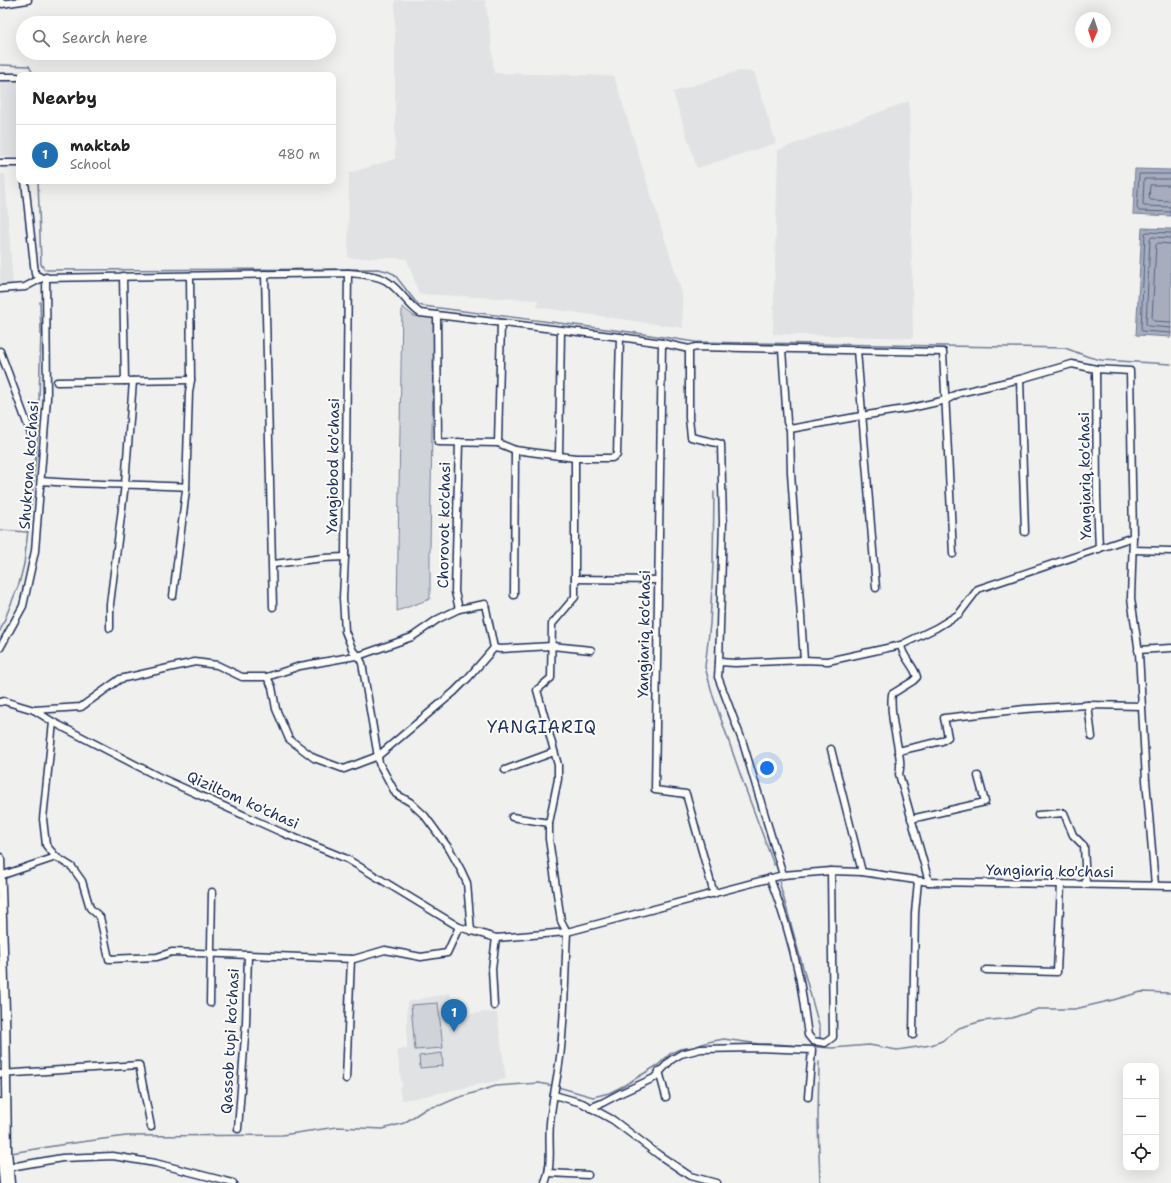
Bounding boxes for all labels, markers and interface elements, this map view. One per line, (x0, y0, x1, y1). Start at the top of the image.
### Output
north arrow (1075, 12, 1111, 48)
search box (16, 16, 336, 60)
icon: search (30, 27, 52, 49)
text: Search here (62, 28, 148, 48)
text: Nearby (32, 87, 97, 109)
text: maktab (70, 136, 130, 156)
text: 1 (42, 146, 48, 163)
text: 480 m (278, 146, 320, 163)
text: School (70, 156, 111, 173)
street label: Yangiobod ko'chasi (322, 398, 344, 534)
street label: Shukrona ko'chasi (15, 400, 43, 530)
street label: Yangiariq ko'chasi (1074, 412, 1096, 540)
street label: Chorovot ko'chasi (433, 461, 455, 589)
street label: Yangiariq ko'chasi (633, 570, 655, 698)
district label: YANGIARIQ (487, 716, 597, 738)
your location (757, 758, 777, 778)
street label: Qiziltom ko'chasi (184, 766, 302, 834)
street label: Yangiariq ko'chasi (986, 860, 1114, 882)
street label: Qassob tupi ko'chasi (216, 968, 244, 1114)
pin: 1 (441, 999, 467, 1032)
map controls (1123, 1063, 1159, 1171)
button: + (1123, 1063, 1159, 1099)
button: − (1123, 1099, 1159, 1135)
button: locate (1123, 1135, 1159, 1171)

